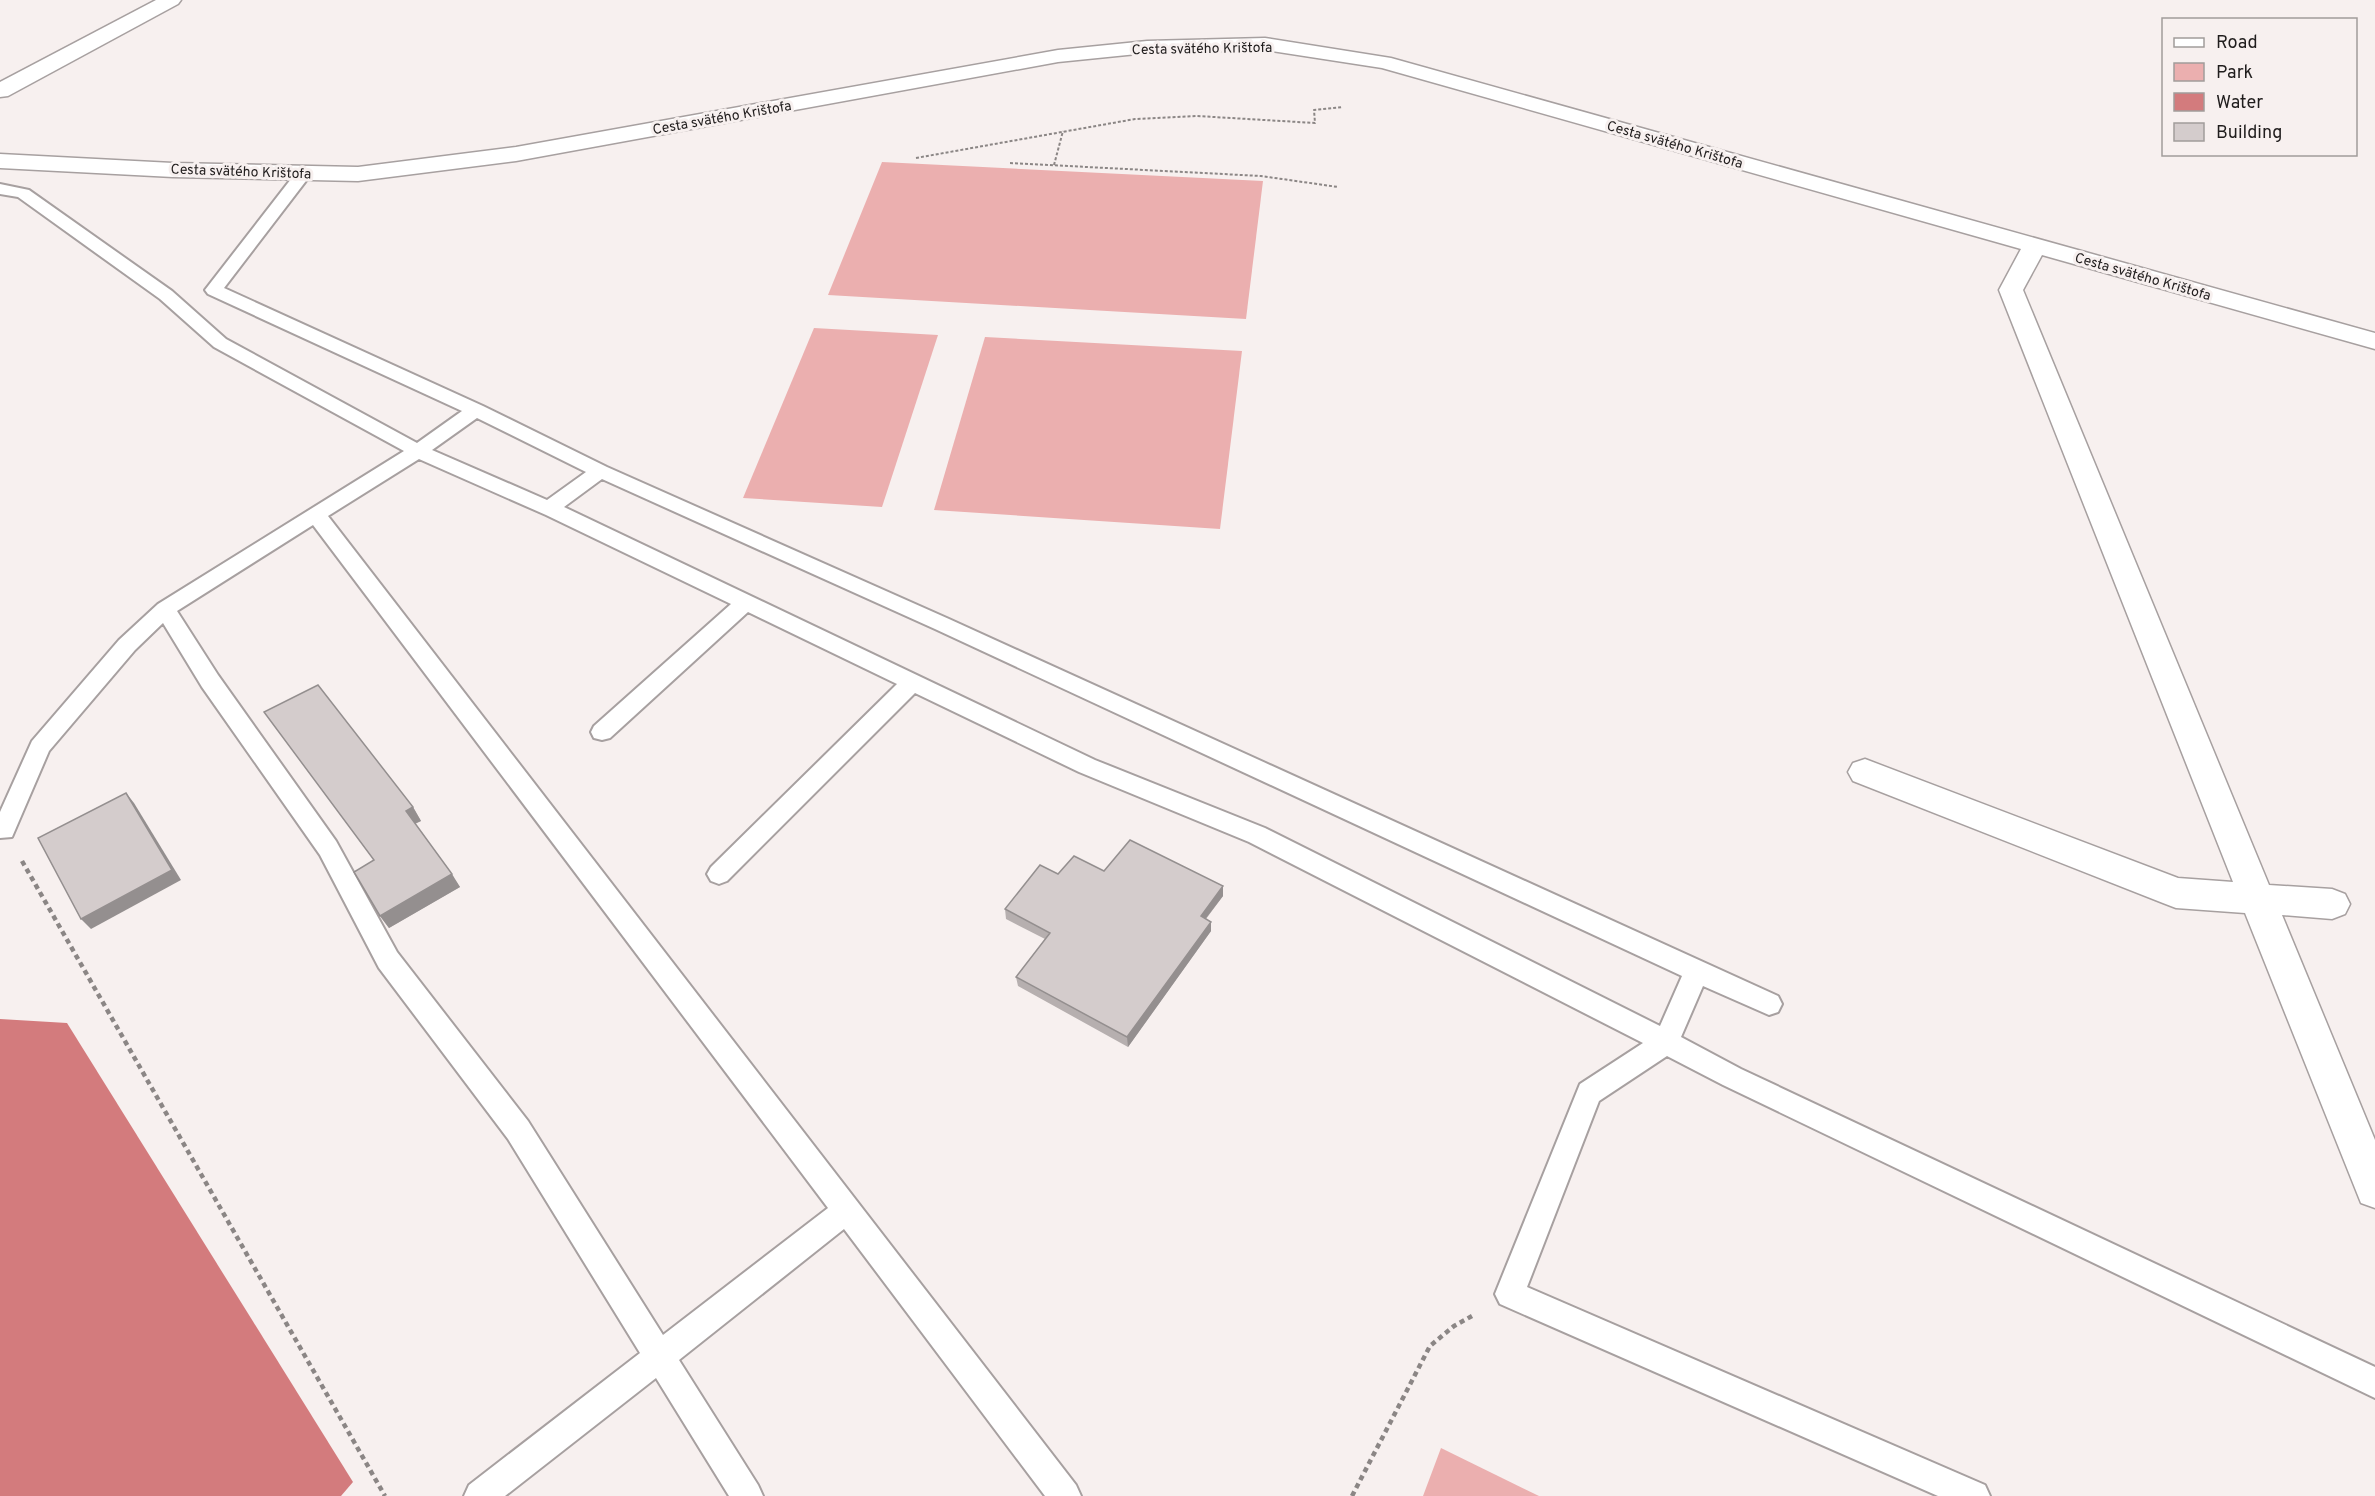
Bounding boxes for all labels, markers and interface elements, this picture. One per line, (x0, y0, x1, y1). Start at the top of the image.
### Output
legend (2162, 18, 2357, 156)
text: Road (2216, 32, 2258, 55)
street label: Cesta svätého Krištofa (1132, 40, 1272, 59)
text: Park (2216, 62, 2253, 85)
text: Water (2216, 92, 2263, 115)
street label: Cesta svätého Krištofa (652, 98, 793, 139)
street label: Cesta svätého Krištofa (1605, 118, 1745, 173)
text: Building (2216, 122, 2282, 145)
street label: Cesta svätého Krištofa (170, 162, 312, 183)
street label: Cesta svätého Krištofa (2073, 250, 2213, 305)

